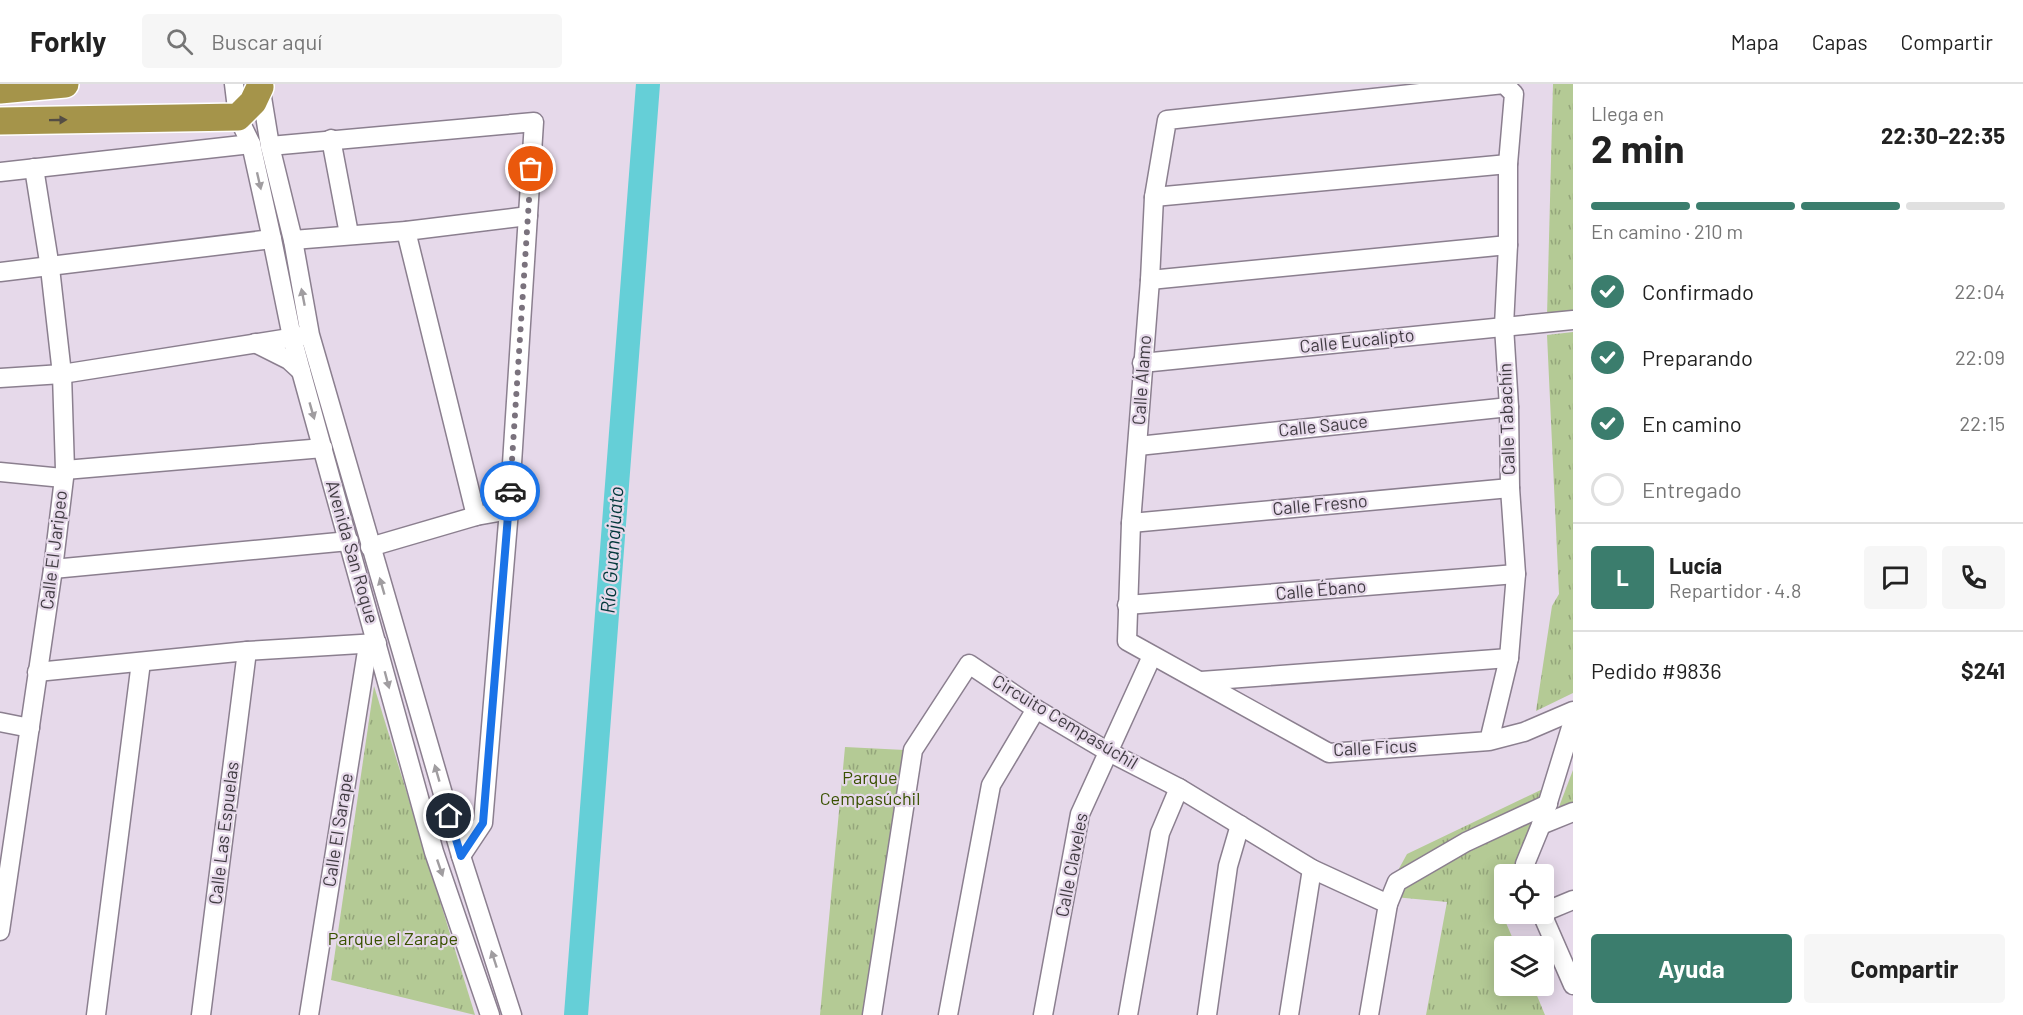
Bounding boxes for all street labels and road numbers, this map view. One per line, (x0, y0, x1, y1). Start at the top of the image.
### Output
street label: Calle Eucalipto (1298, 323, 1415, 357)
street label: Calle Álamo (1127, 334, 1155, 426)
street label: Calle Tabachín (1493, 363, 1519, 476)
street label: Calle Sauce (1277, 409, 1369, 441)
street label: Avenida San Roque (322, 478, 384, 626)
street label: Calle El Jaripeo (35, 489, 71, 611)
street label: Calle Fresno (1271, 489, 1368, 519)
street label: Calle Ébano (1275, 574, 1367, 604)
street label: Circuito Cempasúchil (989, 669, 1142, 773)
street label: Calle Ficus (1332, 734, 1417, 760)
street label: Calle Las Espuelas (203, 760, 243, 906)
street label: Calle El Sarape (317, 771, 357, 888)
street label: Calle Claveles (1050, 811, 1092, 919)

